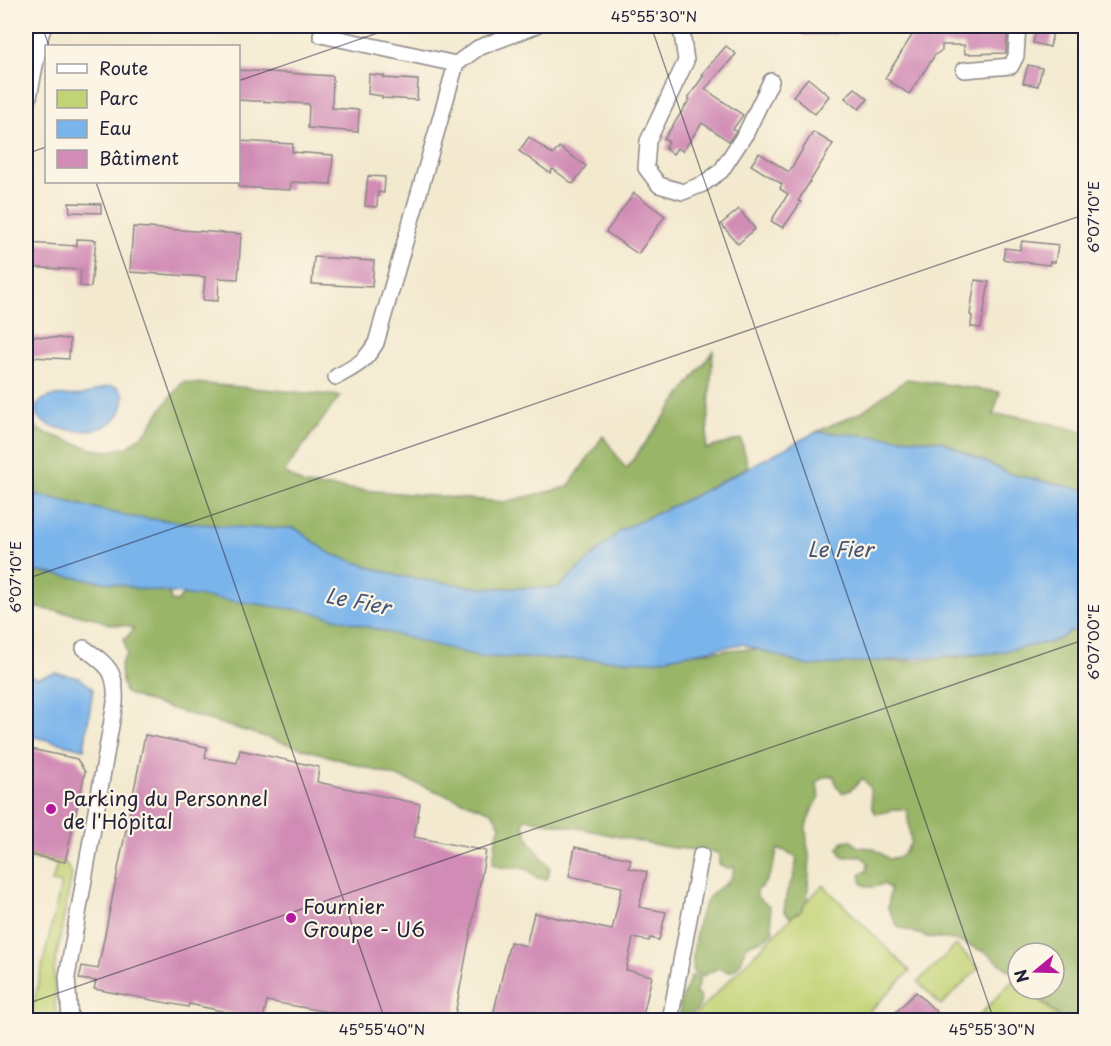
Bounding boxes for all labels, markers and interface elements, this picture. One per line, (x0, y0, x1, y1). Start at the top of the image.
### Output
text: 45°55'30"N (611, 4, 697, 27)
legend (45, 45, 240, 183)
text: Route (99, 54, 149, 81)
text: Parc (99, 84, 138, 111)
text: Eau (99, 114, 131, 141)
text: Bâtiment (99, 144, 179, 171)
text: 6°07'10"E (1081, 181, 1104, 253)
water label: Le Fier (807, 532, 875, 564)
text: 6°07'10"E (3, 541, 26, 613)
water label: Le Fier (323, 578, 396, 622)
text: 6°07'00"E (1081, 604, 1104, 680)
place label: Parking du Personnel de l'Hôpital (63, 783, 268, 836)
marker: Parking du Personnel de l'Hôpital (44, 802, 58, 816)
place label: Fournier Groupe - U6 (303, 891, 425, 944)
marker: Fournier Groupe - U6 (284, 911, 298, 925)
north arrow (1006, 941, 1066, 1001)
text: N (1007, 966, 1034, 986)
text: 45°55'40"N (339, 1017, 425, 1040)
text: 45°55'30"N (949, 1017, 1035, 1040)

